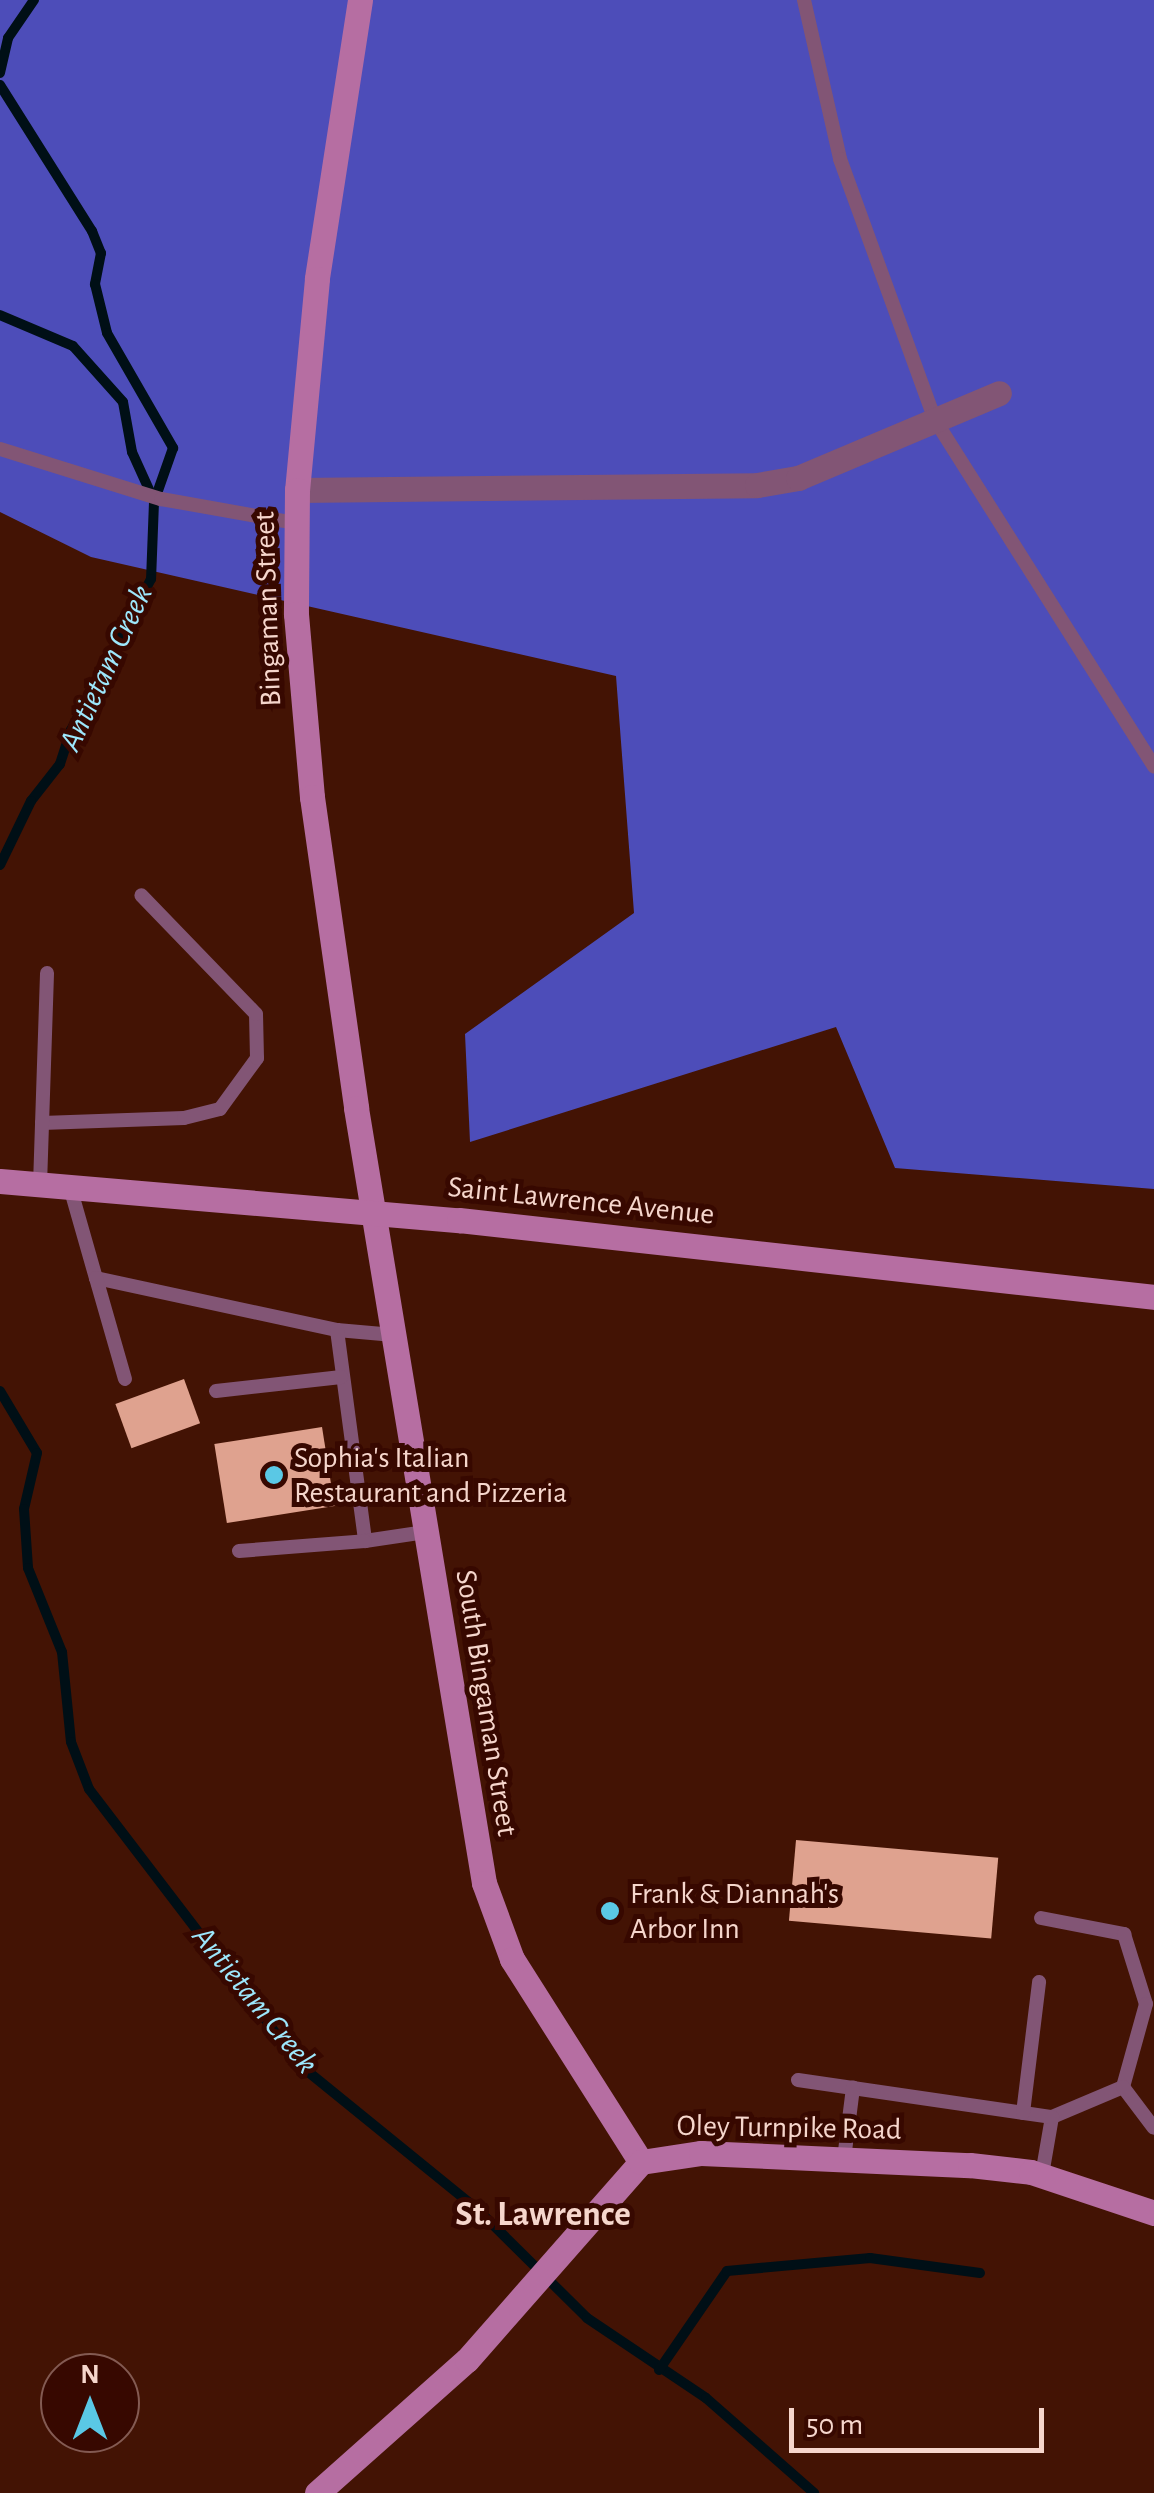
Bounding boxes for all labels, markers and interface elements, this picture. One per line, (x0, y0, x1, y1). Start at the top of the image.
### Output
street label: Bingaman Street (247, 511, 289, 707)
water label: Antietam Creek (51, 579, 161, 757)
street label: Saint Lawrence Avenue (446, 1169, 716, 1233)
place label: Sophia's Italian Restaurant and Pizzeria (294, 1440, 567, 1510)
marker: Sophia's Italian Restaurant and Pizzeria (263, 1464, 285, 1486)
street label: South Bingaman Street (447, 1567, 525, 1839)
place label: Frank & Diannah's Arbor Inn (630, 1876, 839, 1946)
marker: Frank & Diannah's Arbor Inn (599, 1900, 621, 1922)
water label: Antietam Creek (184, 1918, 326, 2082)
street label: Oley Turnpike Road (676, 2108, 902, 2148)
district label: St. Lawrence (455, 2194, 631, 2236)
north arrow (40, 2353, 140, 2453)
text: N (80, 2361, 100, 2389)
scale bar (794, 2388, 1049, 2450)
text: 50 m (806, 2410, 863, 2440)

